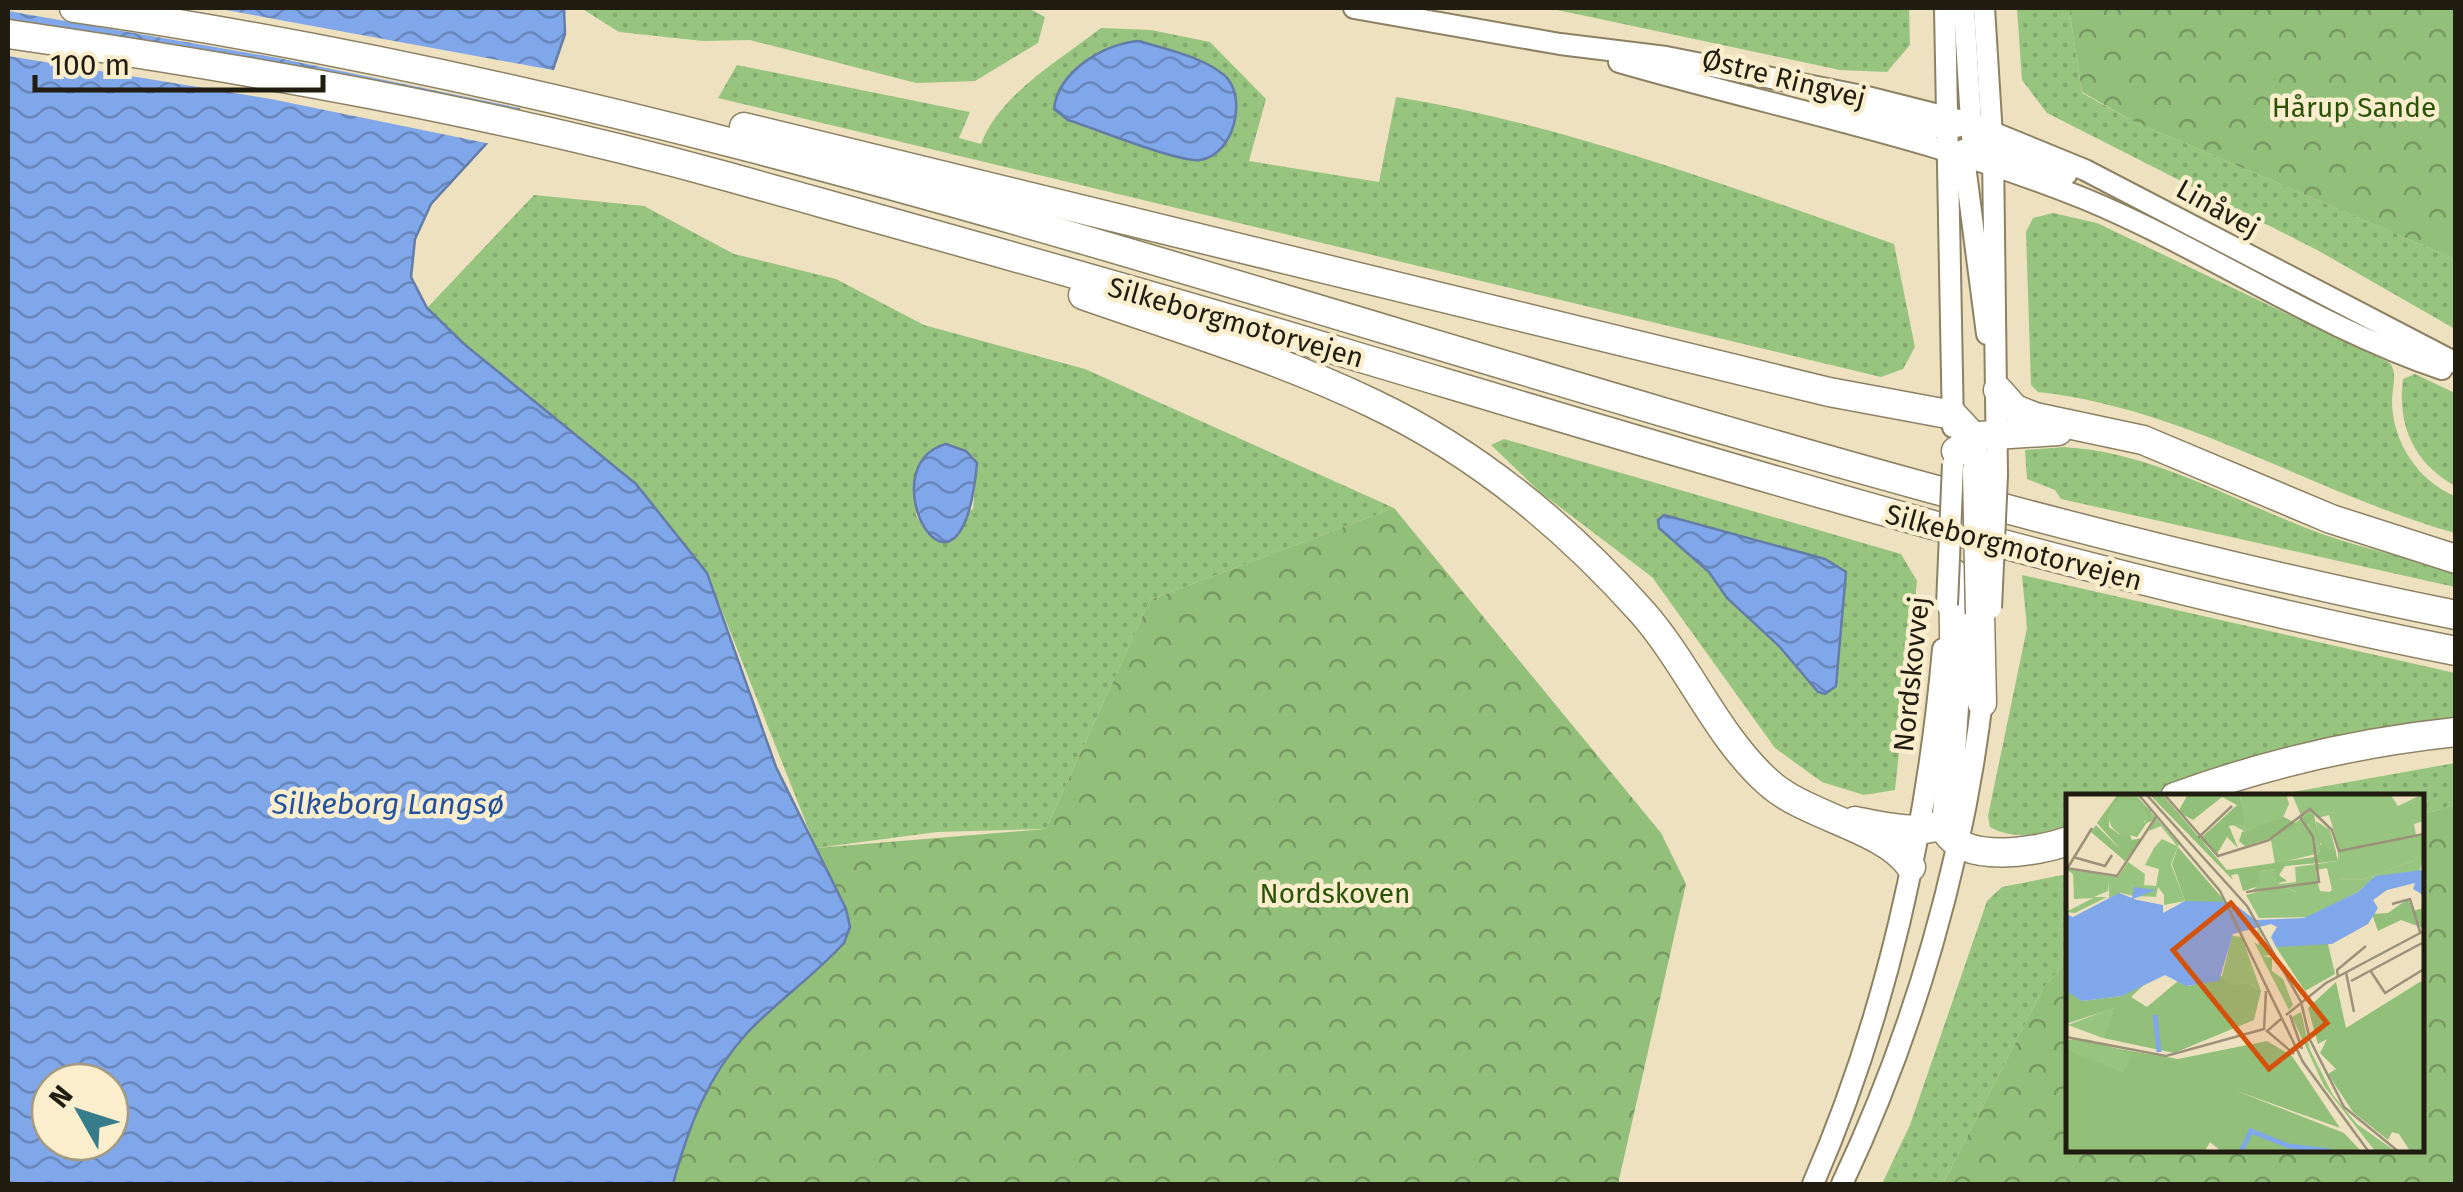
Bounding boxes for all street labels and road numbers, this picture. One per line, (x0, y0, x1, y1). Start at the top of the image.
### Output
street label: Østre Ringvej (1698, 42, 1869, 115)
street label: Linåvej (2170, 172, 2265, 245)
street label: Silkeborgmotorvejen (1104, 270, 1367, 375)
street label: Silkeborgmotorvejen (1882, 497, 2146, 598)
street label: Nordskovvej (1887, 595, 1936, 753)

